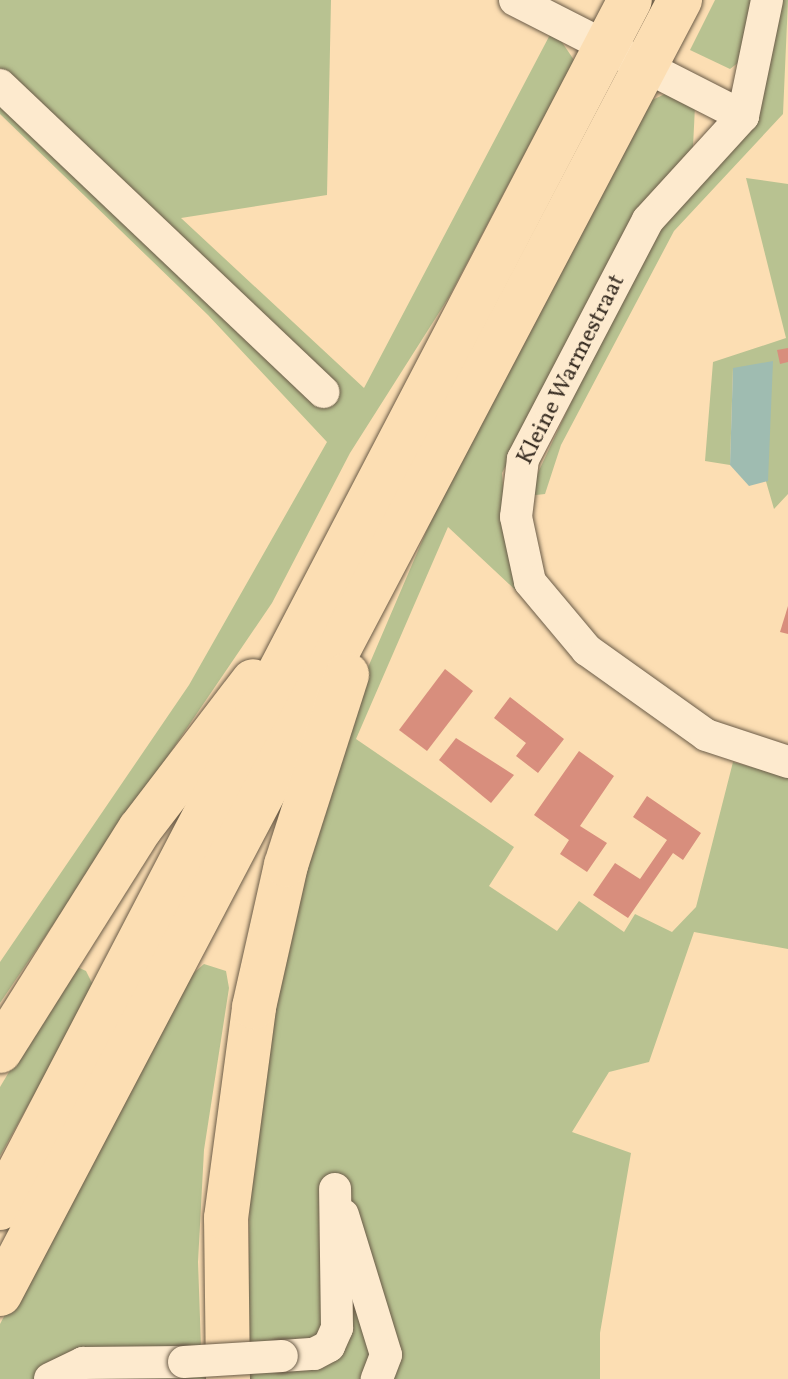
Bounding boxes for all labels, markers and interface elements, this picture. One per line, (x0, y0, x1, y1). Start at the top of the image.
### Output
street label: Kleine Warmestraat (511, 270, 633, 470)

